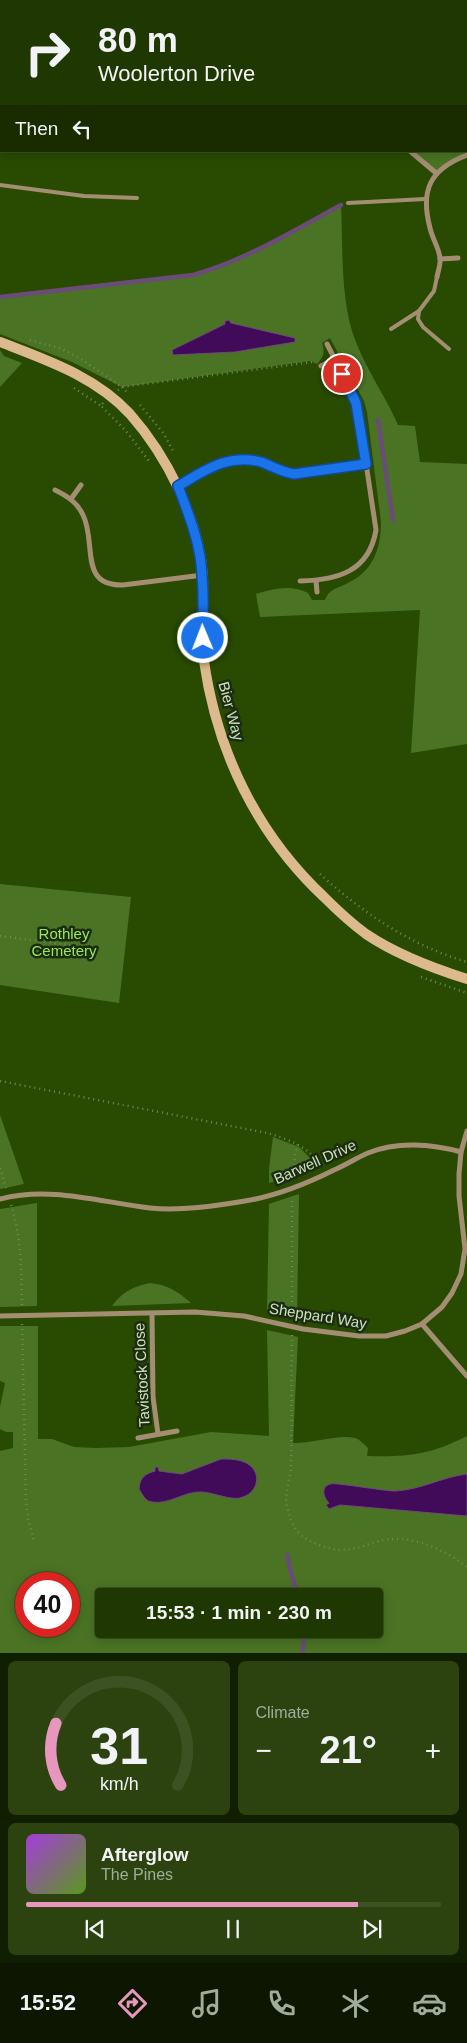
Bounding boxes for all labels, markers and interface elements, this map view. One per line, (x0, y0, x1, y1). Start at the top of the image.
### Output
icon: right (15, 20, 80, 85)
text: 80 m (98, 20, 178, 59)
text: Woolerton Drive (98, 61, 255, 86)
icon: left (68, 115, 96, 143)
text: Then (15, 118, 58, 139)
pin (321, 353, 363, 395)
icon: arrive (328, 360, 356, 388)
position arrow (176, 611, 228, 663)
street label: Bier Way (215, 680, 248, 743)
park label: Rothley Cemetery (31, 925, 97, 959)
street label: Barwell Drive (271, 1136, 359, 1187)
street label: Sheppard Way (268, 1299, 369, 1332)
street label: Tavistock Close (130, 1323, 153, 1428)
speed limit sign: 40 (15, 1572, 80, 1637)
text: 15:53 · 1 min · 230 m (146, 1602, 332, 1623)
text: Climate (256, 1704, 310, 1721)
text: 31 (90, 1717, 148, 1775)
text: 21° (320, 1729, 377, 1771)
text: − (256, 1735, 272, 1766)
text: + (425, 1735, 441, 1766)
text: km/h (99, 1774, 138, 1794)
text: Afterglow (101, 1844, 189, 1865)
text: The Pines (101, 1866, 173, 1883)
icon: previous (81, 1915, 109, 1943)
icon: pause (219, 1915, 247, 1943)
icon: next (358, 1915, 386, 1943)
icon: directions (115, 1986, 150, 2021)
icon: music (189, 1986, 224, 2021)
icon: phone (264, 1986, 299, 2021)
icon: climate (338, 1986, 373, 2021)
icon: car (412, 1986, 447, 2021)
text: 15:52 (20, 1990, 76, 2015)

